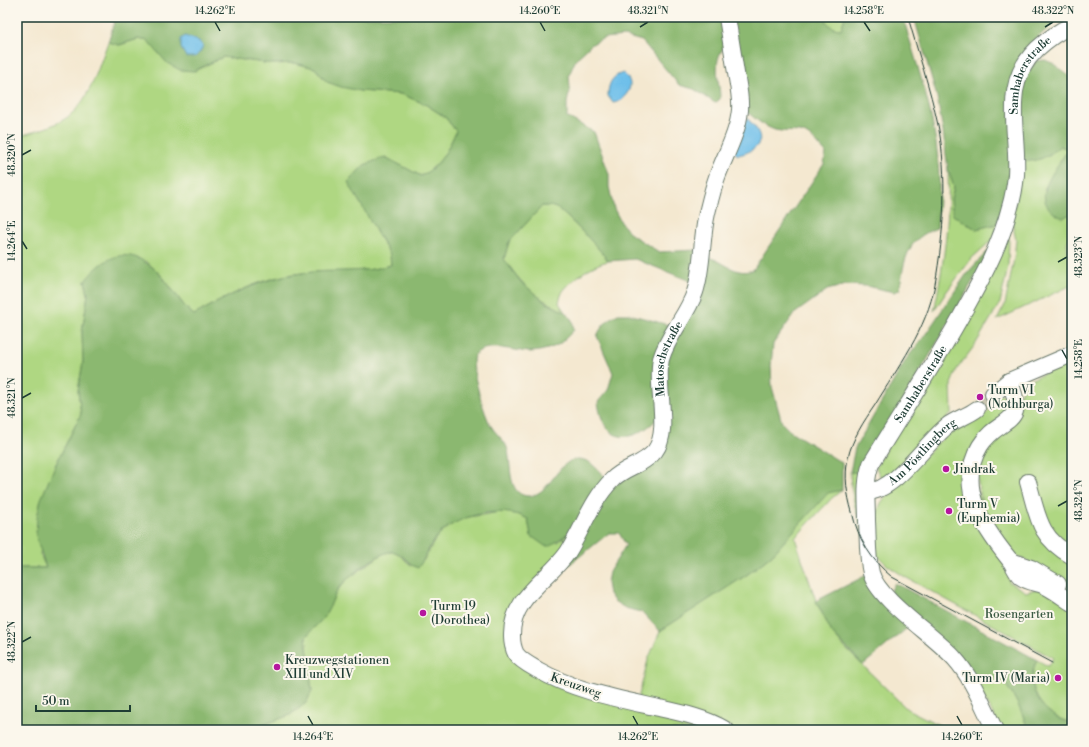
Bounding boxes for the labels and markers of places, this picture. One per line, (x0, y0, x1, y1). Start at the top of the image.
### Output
place label: Turm VI (Nothburga) (988, 383, 1053, 412)
marker: Turm VI (Nothburga) (975, 392, 985, 402)
place label: Jindrak (953, 462, 996, 477)
marker: Jindrak (941, 464, 951, 474)
place label: Turm V (Euphemia) (957, 497, 1020, 526)
marker: Turm V (Euphemia) (944, 506, 954, 516)
place label: Turm 19 (Dorothea) (431, 599, 490, 628)
marker: Turm 19 (Dorothea) (418, 608, 428, 618)
place label: Kreuzwegstationen XIII und XIV (284, 653, 389, 682)
marker: Kreuzwegstationen XIII und XIV (272, 662, 282, 672)
place label: Turm IV (Maria) (962, 671, 1050, 686)
marker: Turm IV (Maria) (1053, 673, 1063, 683)

